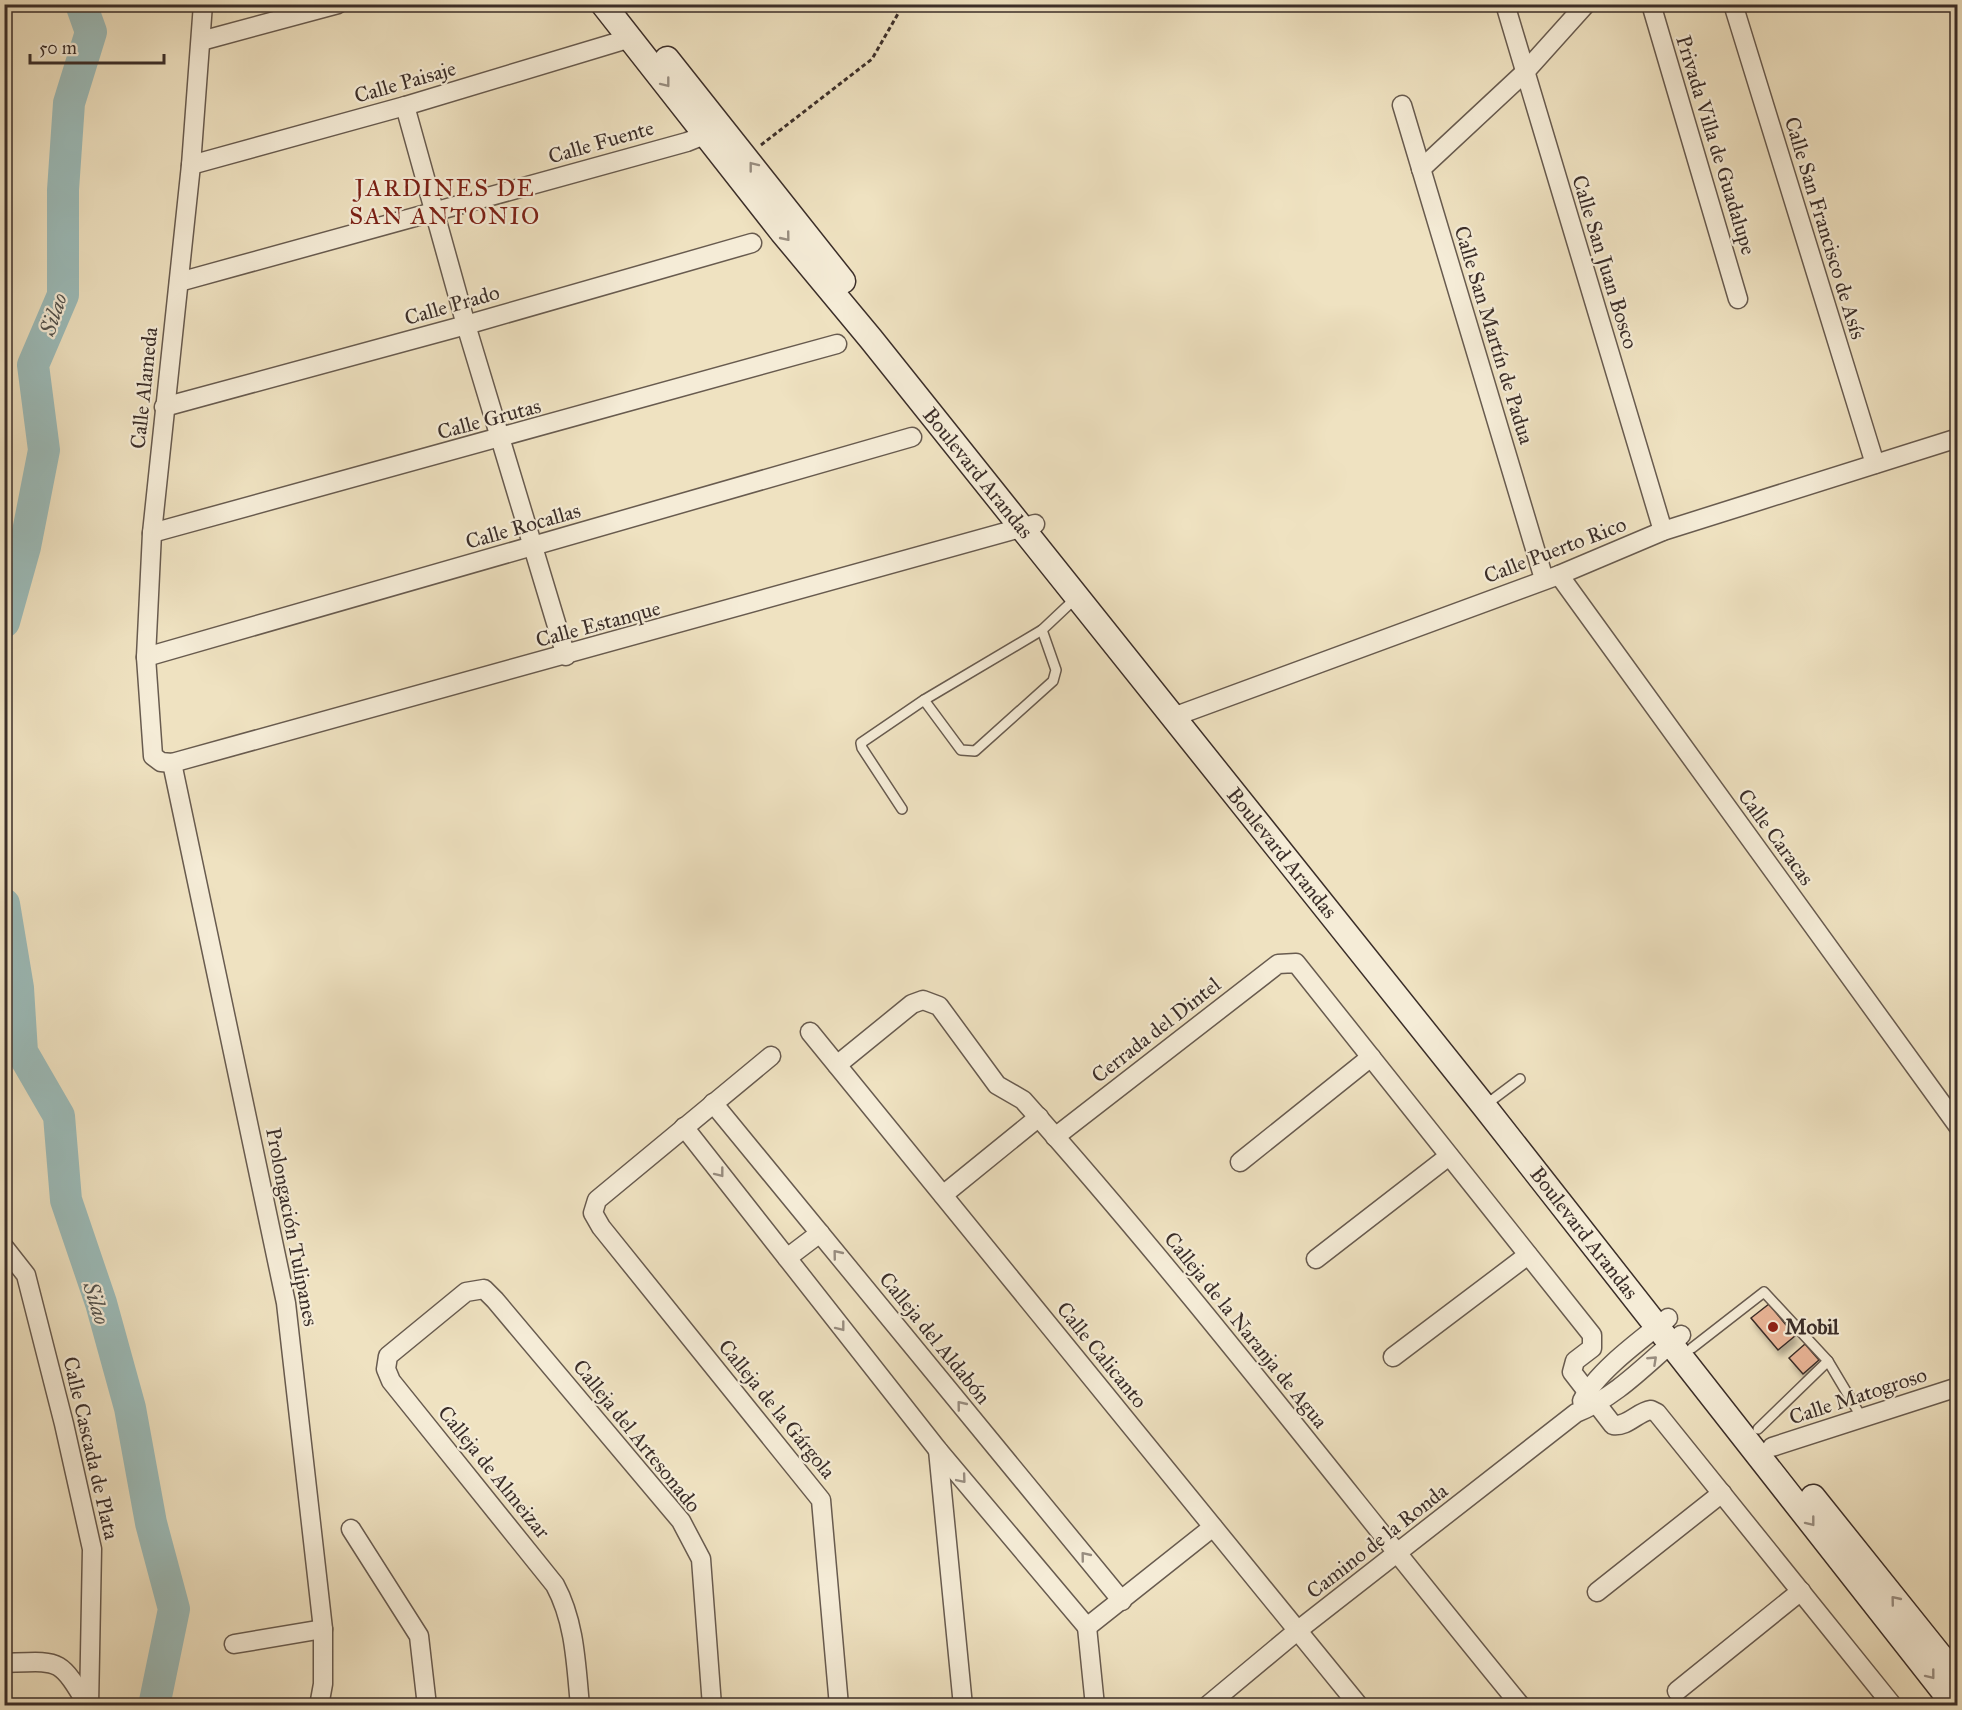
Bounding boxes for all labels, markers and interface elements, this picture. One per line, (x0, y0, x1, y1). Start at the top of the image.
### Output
scale bar (30, 27, 164, 65)
street label: Privada Villa de Guadalupe (1670, 32, 1762, 258)
text: 50 m (39, 37, 77, 59)
street label: Calle Paisaje (351, 55, 459, 109)
one-way arrow (658, 77, 669, 88)
street label: Calle Fuente (545, 114, 657, 169)
street label: Calle San Francisco de Asís (1779, 114, 1871, 342)
one-way arrow (749, 162, 760, 173)
street label: Calle San Juan Bosco (1566, 172, 1644, 352)
district label: JARDINES DE SAN ANTONIO (349, 173, 541, 231)
street label: Calle San Martín de Padua (1448, 223, 1540, 447)
one-way arrow (779, 230, 790, 241)
street label: Calle Prado (401, 279, 503, 331)
water label: Silao (33, 289, 73, 340)
street label: Calle Alameda (125, 326, 163, 450)
street label: Calle Grutas (434, 393, 544, 445)
street label: Boulevard Arandas (917, 402, 1039, 544)
street label: Calle Rocallas (462, 497, 584, 555)
street label: Calle Puerto Rico (1480, 511, 1630, 589)
street label: Calle Estanque (533, 595, 663, 653)
street label: Boulevard Arandas (1221, 782, 1343, 924)
street label: Calle Caracas (1732, 784, 1820, 890)
street label: Cerrada del Dintel (1086, 971, 1226, 1088)
street label: Prolongación Tulipanes (260, 1126, 324, 1328)
street label: Boulevard Arandas (1524, 1162, 1644, 1304)
one-way arrow (713, 1166, 724, 1177)
street label: Calleja de la Naranja de Agua (1159, 1226, 1333, 1434)
one-way arrow (834, 1250, 845, 1261)
street label: Calleja del Aldabón (874, 1267, 996, 1409)
water label: Silao (77, 1278, 116, 1328)
street label: Calle Calicanto (1051, 1297, 1153, 1414)
place label: Mobil (1785, 1314, 1840, 1340)
one-way arrow (833, 1320, 844, 1331)
marker: Mobil (1766, 1320, 1780, 1334)
street label: Calleja de la Gárgola (713, 1334, 841, 1484)
street label: Calle Cascada de Plata (57, 1354, 125, 1542)
street label: Calleja del Artesonado (567, 1354, 707, 1518)
one-way arrow (1646, 1356, 1657, 1367)
street label: Calle Matogroso (1786, 1361, 1930, 1430)
street label: Calleja de Almeizar (432, 1400, 556, 1544)
one-way arrow (957, 1401, 968, 1412)
one-way arrow (955, 1472, 966, 1483)
street label: Camino de la Ronda (1301, 1478, 1453, 1604)
one-way arrow (1804, 1515, 1815, 1526)
one-way arrow (1081, 1551, 1092, 1562)
one-way arrow (1891, 1595, 1902, 1606)
one-way arrow (1924, 1669, 1935, 1680)

